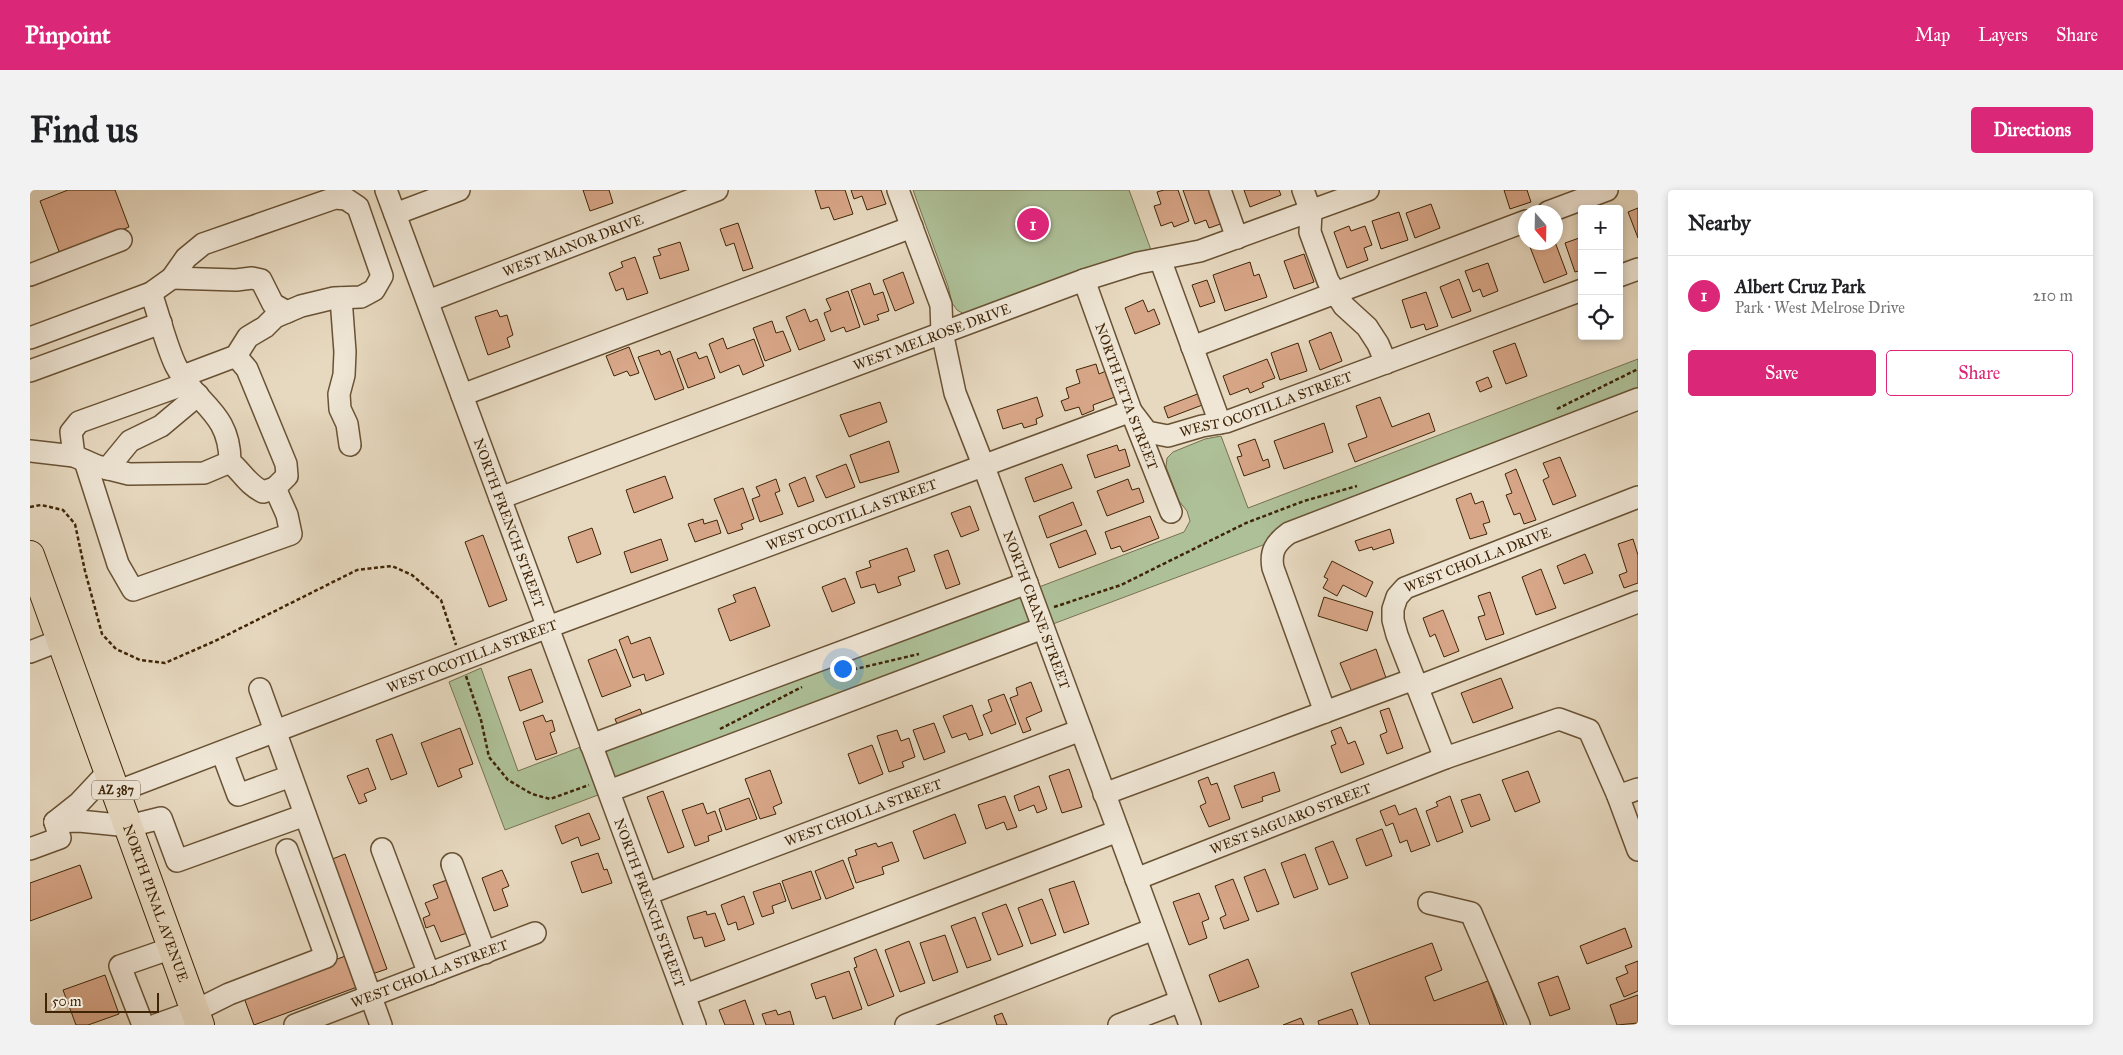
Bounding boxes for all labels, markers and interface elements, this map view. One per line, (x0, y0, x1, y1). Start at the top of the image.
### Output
text: Pinpoint (25, 20, 111, 50)
text: Map (1915, 24, 1950, 46)
text: Layers (1978, 24, 2028, 46)
text: Share (2056, 24, 2098, 46)
button: Directions (1971, 107, 2093, 153)
text: Find us (30, 109, 138, 152)
pin: 1 (1017, 205, 1049, 243)
north arrow (1518, 205, 1563, 250)
map controls (1578, 205, 1623, 340)
button: + (1578, 205, 1623, 250)
text: Nearby (1688, 210, 1751, 236)
street label: WEST MANOR DRIVE (500, 211, 646, 280)
button: − (1578, 250, 1623, 295)
text: Albert Cruz Park (1735, 275, 1866, 298)
text: 1 (1701, 286, 1707, 305)
text: 210 m (2033, 286, 2073, 305)
button: locate (1578, 295, 1623, 340)
text: Park · West Melrose Drive (1735, 298, 1905, 317)
street label: WEST MELROSE DRIVE (851, 300, 1013, 374)
street label: NORTH ETTA STREET (1092, 321, 1162, 473)
button: Save (1688, 350, 1876, 396)
button: Share (1886, 350, 2073, 396)
street label: WEST OCOTILLA STREET (1178, 367, 1355, 441)
street label: NORTH FRENCH STREET (470, 436, 548, 610)
street label: WEST OCOTILLA STREET (763, 475, 940, 554)
street label: WEST CHOLLA DRIVE (1402, 523, 1553, 596)
street label: NORTH CRANE STREET (1000, 528, 1074, 692)
street label: WEST OCOTILLA STREET (384, 616, 560, 696)
your location (830, 656, 856, 682)
street label: WEST CHOLLA STREET (782, 775, 944, 850)
street label: WEST SAGUARO STREET (1207, 779, 1374, 858)
road number: AZ 387 (92, 780, 140, 800)
street label: NORTH FRENCH STREET (611, 816, 689, 990)
street label: NORTH PINAL AVENUE (120, 822, 192, 984)
street label: WEST CHOLLA STREET (349, 936, 511, 1011)
scale bar (45, 990, 159, 1013)
text: 50 m (52, 993, 81, 1010)

